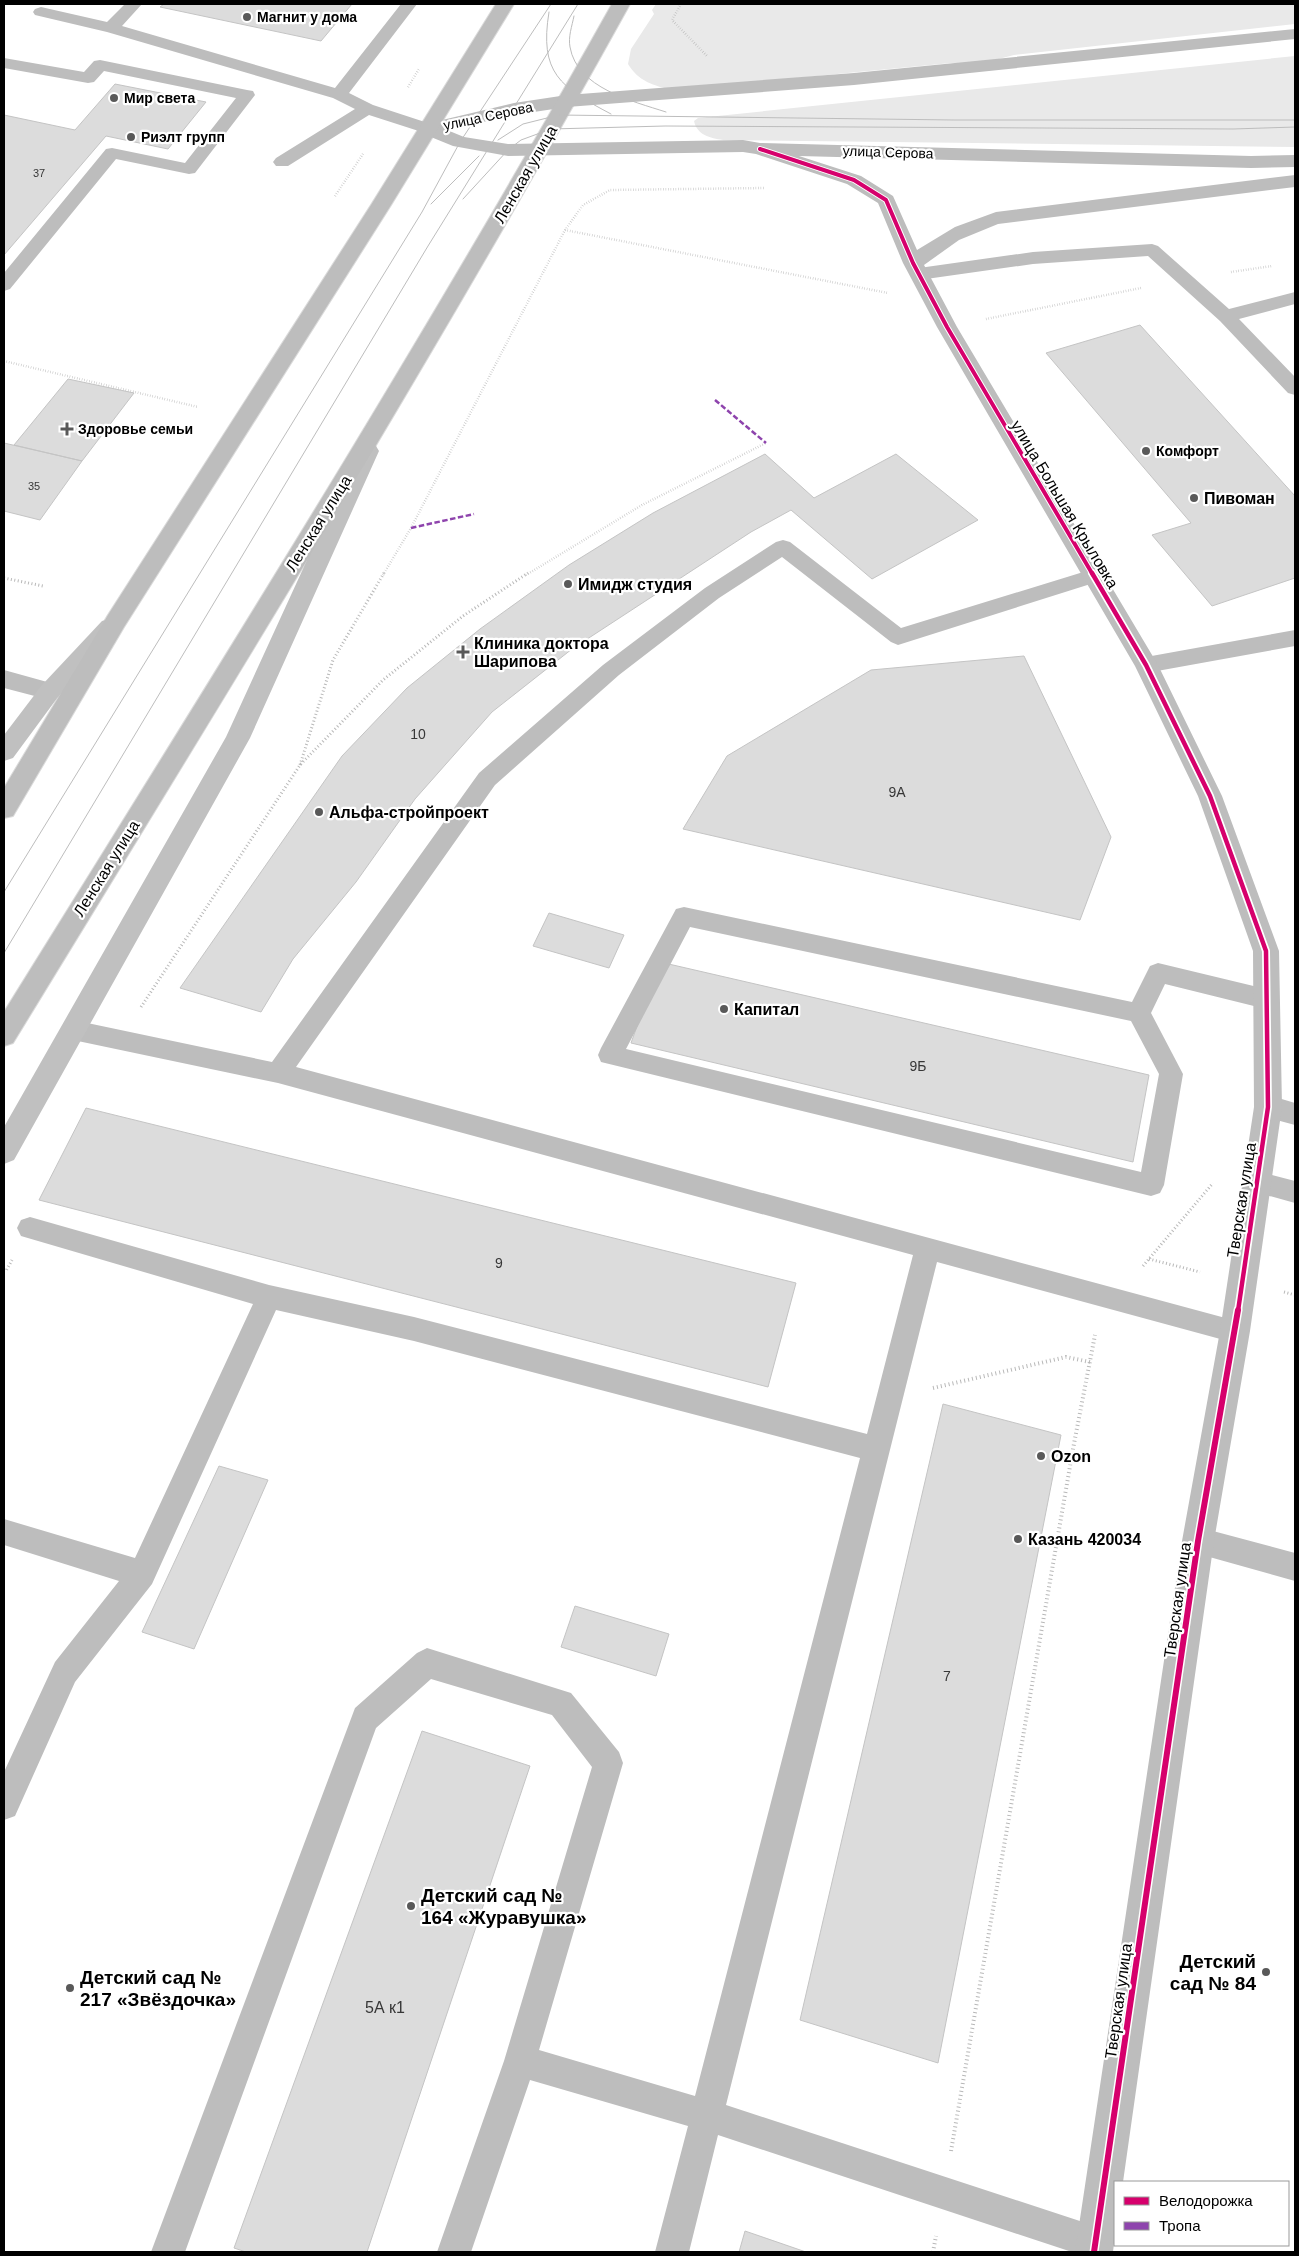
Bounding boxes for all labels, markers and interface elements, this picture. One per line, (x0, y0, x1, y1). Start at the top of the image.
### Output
place label: Магнит у дома (257, 9, 357, 25)
marker: Магнит у дома (241, 11, 253, 23)
place label: Мир света (124, 90, 195, 106)
marker: Мир света (108, 92, 120, 104)
street label: улица Серова (442, 99, 534, 133)
street label: Ленская улица (491, 122, 560, 226)
place label: Риэлт групп (141, 129, 225, 145)
marker: Риэлт групп (125, 131, 137, 143)
street label: улица Серова (842, 142, 934, 162)
house number: 37 (33, 167, 45, 179)
street label: улица Большая Крыловка (1008, 417, 1122, 591)
place label: Здоровье семьи (78, 421, 193, 437)
marker: Здоровье семьи (60, 422, 74, 436)
place label: Комфорт (1156, 443, 1219, 459)
marker: Комфорт (1140, 445, 1152, 457)
street label: Ленская улица (282, 472, 355, 574)
house number: 35 (28, 480, 40, 492)
place label: Пивоман (1204, 490, 1275, 507)
marker: Пивоман (1188, 492, 1200, 504)
place label: Имидж студия (578, 576, 692, 593)
marker: Имидж студия (562, 578, 574, 590)
place label: Клиника доктора Шарипова (474, 635, 609, 670)
marker: Клиника доктора Шарипова (456, 645, 470, 659)
house number: 10 (410, 726, 426, 742)
house number: 9А (888, 784, 906, 800)
place label: Альфа-стройпроект (329, 804, 489, 821)
marker: Альфа-стройпроект (313, 806, 325, 818)
street label: Ленская улица (70, 817, 143, 919)
place label: Капитал (734, 1001, 799, 1018)
marker: Капитал (718, 1003, 730, 1015)
house number: 9Б (910, 1058, 926, 1074)
street label: Тверская улица (1224, 1141, 1259, 1259)
house number: 9 (495, 1255, 503, 1271)
place label: Ozon (1051, 1448, 1091, 1465)
marker: Ozon (1035, 1450, 1047, 1462)
place label: Казань 420034 (1028, 1531, 1141, 1548)
marker: Казань 420034 (1012, 1533, 1024, 1545)
street label: Тверская улица (1161, 1541, 1194, 1659)
house number: 7 (943, 1668, 951, 1684)
place label: Детский сад № 164 «Журавушка» (421, 1885, 586, 1928)
marker: Детский сад № 164 «Журавушка» (405, 1900, 417, 1912)
street label: Тверская улица (1102, 1942, 1135, 2060)
place label: Детский сад № 84 (1170, 1951, 1256, 1994)
marker: Детский сад № 84 (1260, 1966, 1272, 1978)
place label: Детский сад № 217 «Звёздочка» (80, 1967, 236, 2010)
marker: Детский сад № 217 «Звёздочка» (64, 1982, 76, 1994)
house number: 5А к1 (365, 1999, 405, 2016)
legend (1114, 2181, 1289, 2246)
text: Велодорожка (1159, 2192, 1253, 2209)
text: Тропа (1159, 2217, 1201, 2234)

